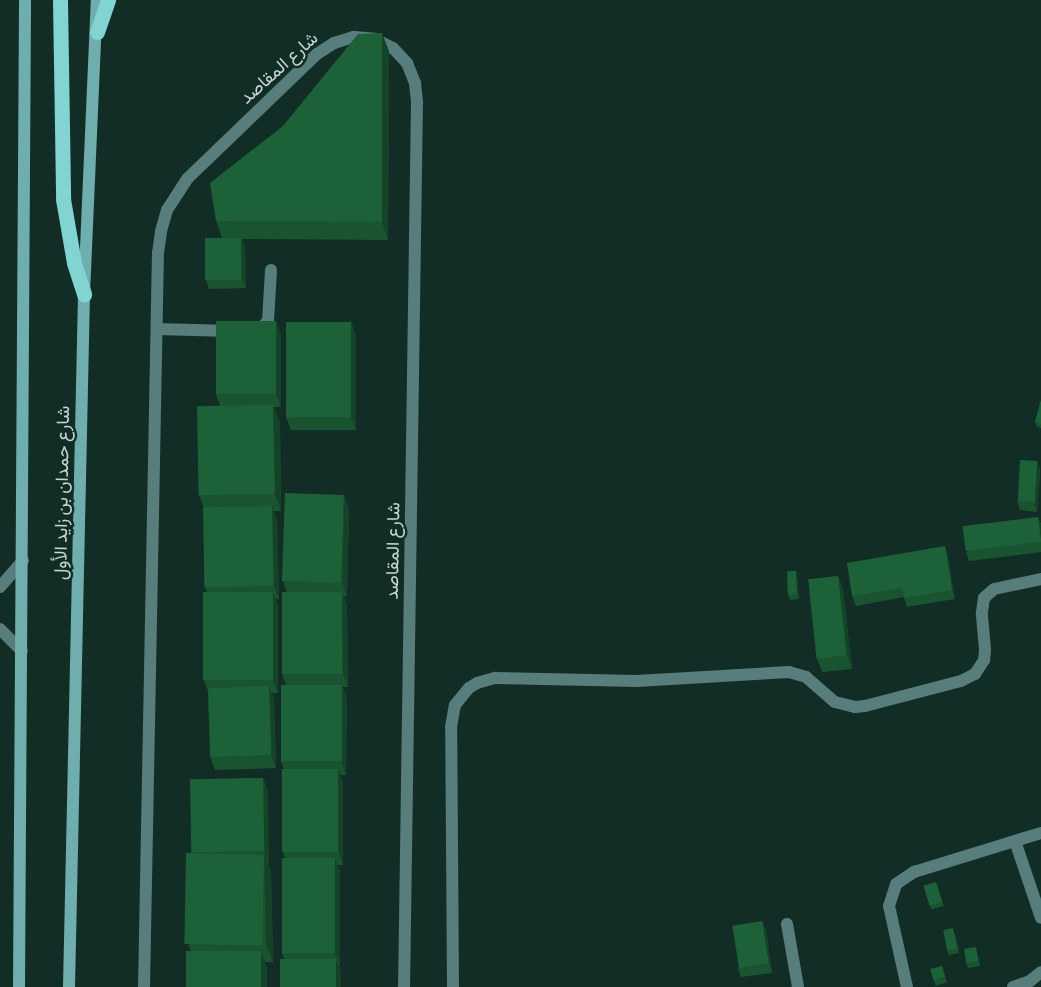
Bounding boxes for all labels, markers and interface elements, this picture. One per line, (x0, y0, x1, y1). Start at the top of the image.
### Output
street label: شارع المقاصد (236, 27, 322, 109)
street label: شارع حمدان بن زايد الأول (50, 406, 74, 580)
street label: شارع المقاصد (381, 502, 405, 600)

